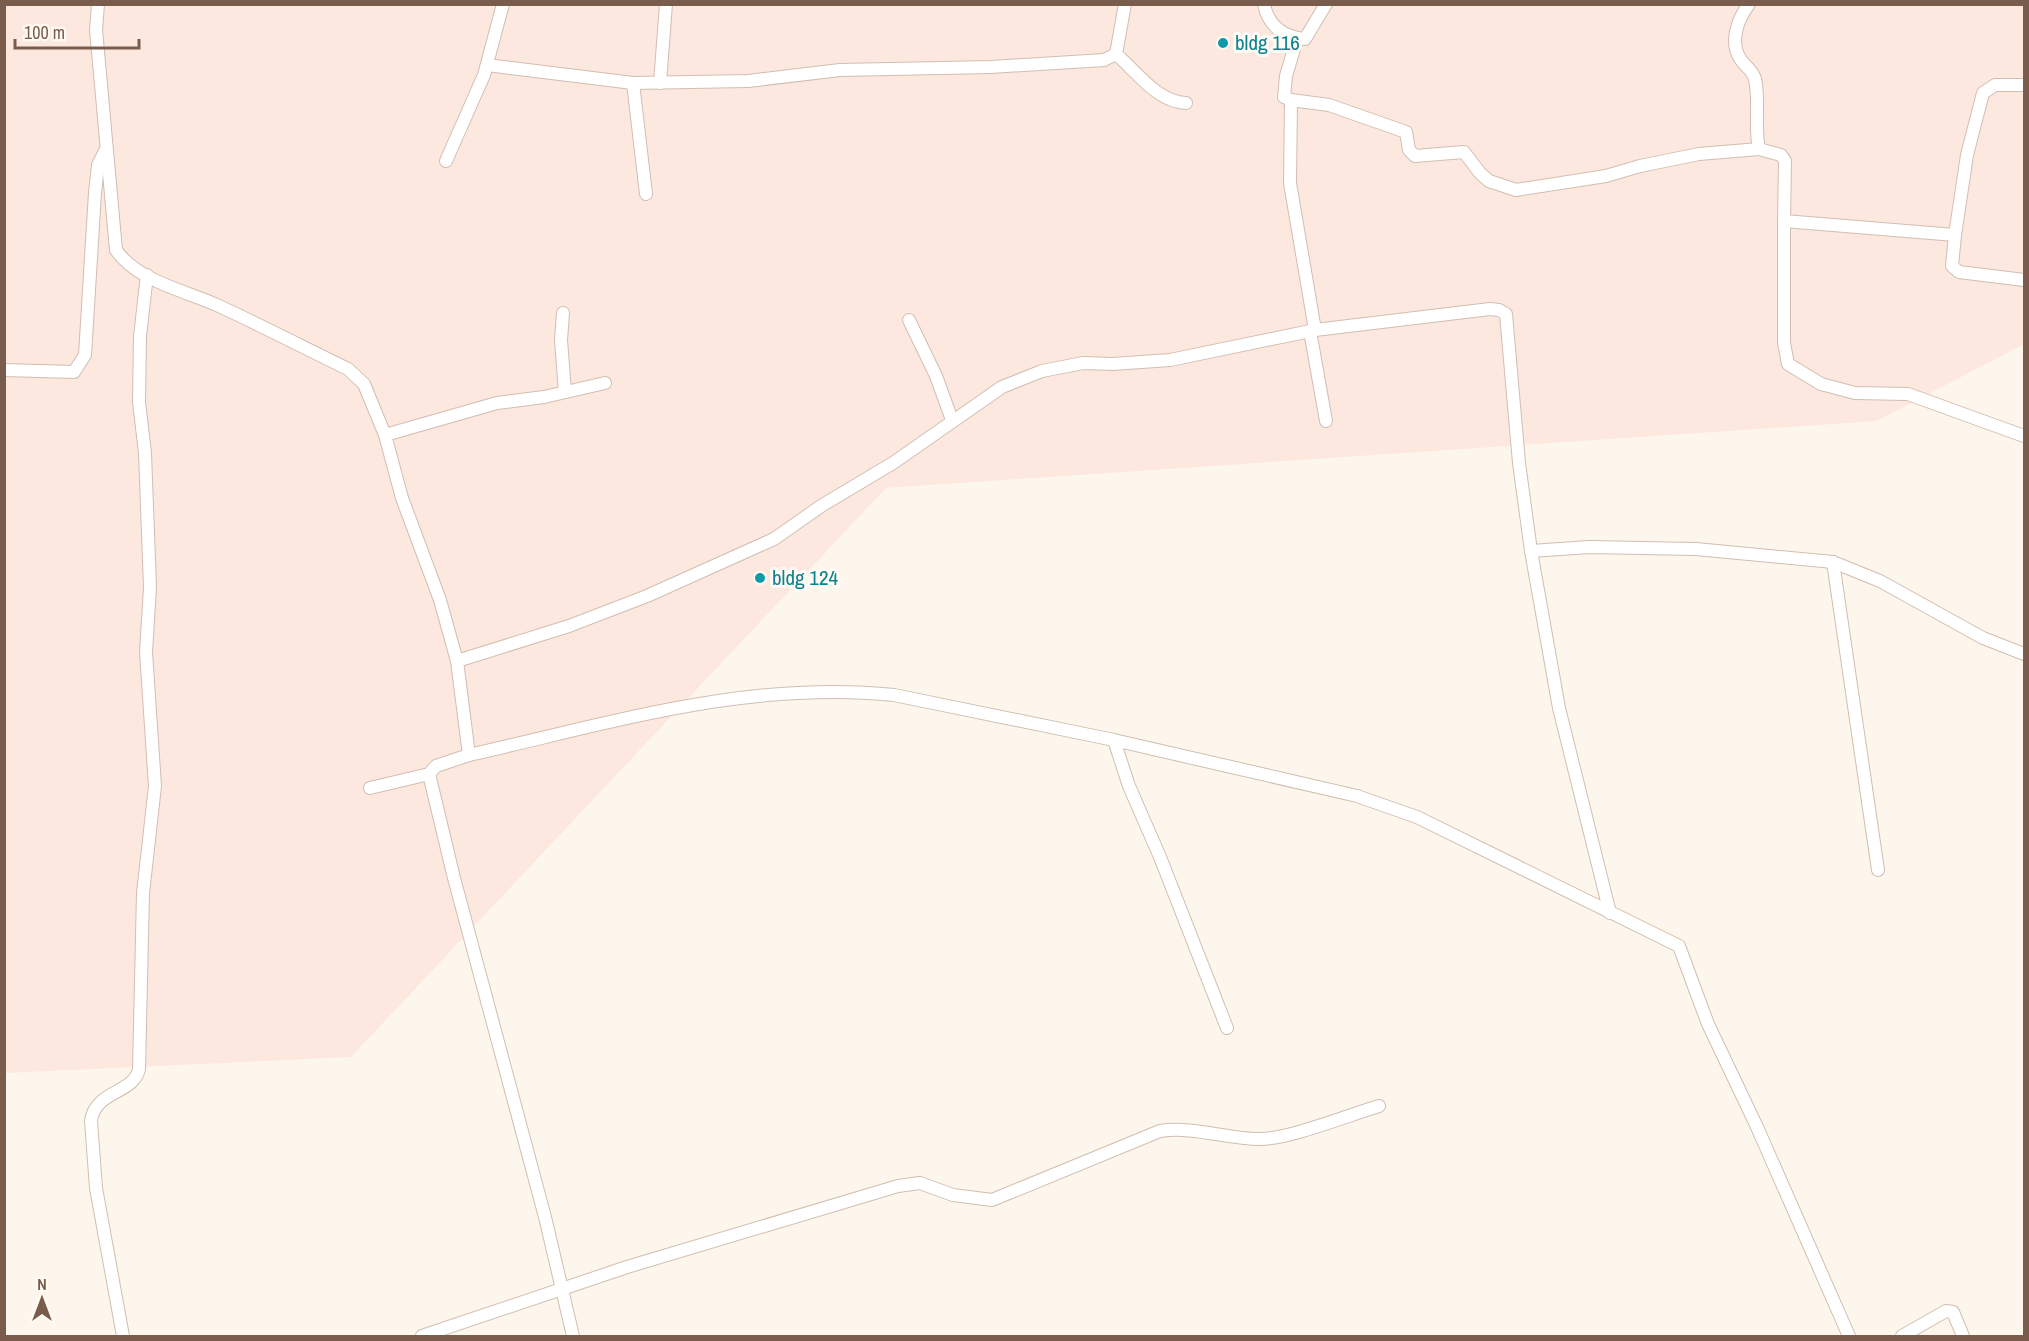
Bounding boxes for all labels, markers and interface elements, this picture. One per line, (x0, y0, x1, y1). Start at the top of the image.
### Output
scale bar (15, 12, 140, 50)
text: 100 m (24, 20, 65, 45)
place label: bldg 116 (1235, 28, 1300, 57)
marker: bldg 116 (1216, 36, 1230, 50)
place label: bldg 124 (772, 563, 838, 592)
marker: bldg 124 (753, 571, 767, 585)
north arrow (12, 1269, 72, 1329)
text: N (37, 1273, 47, 1295)

